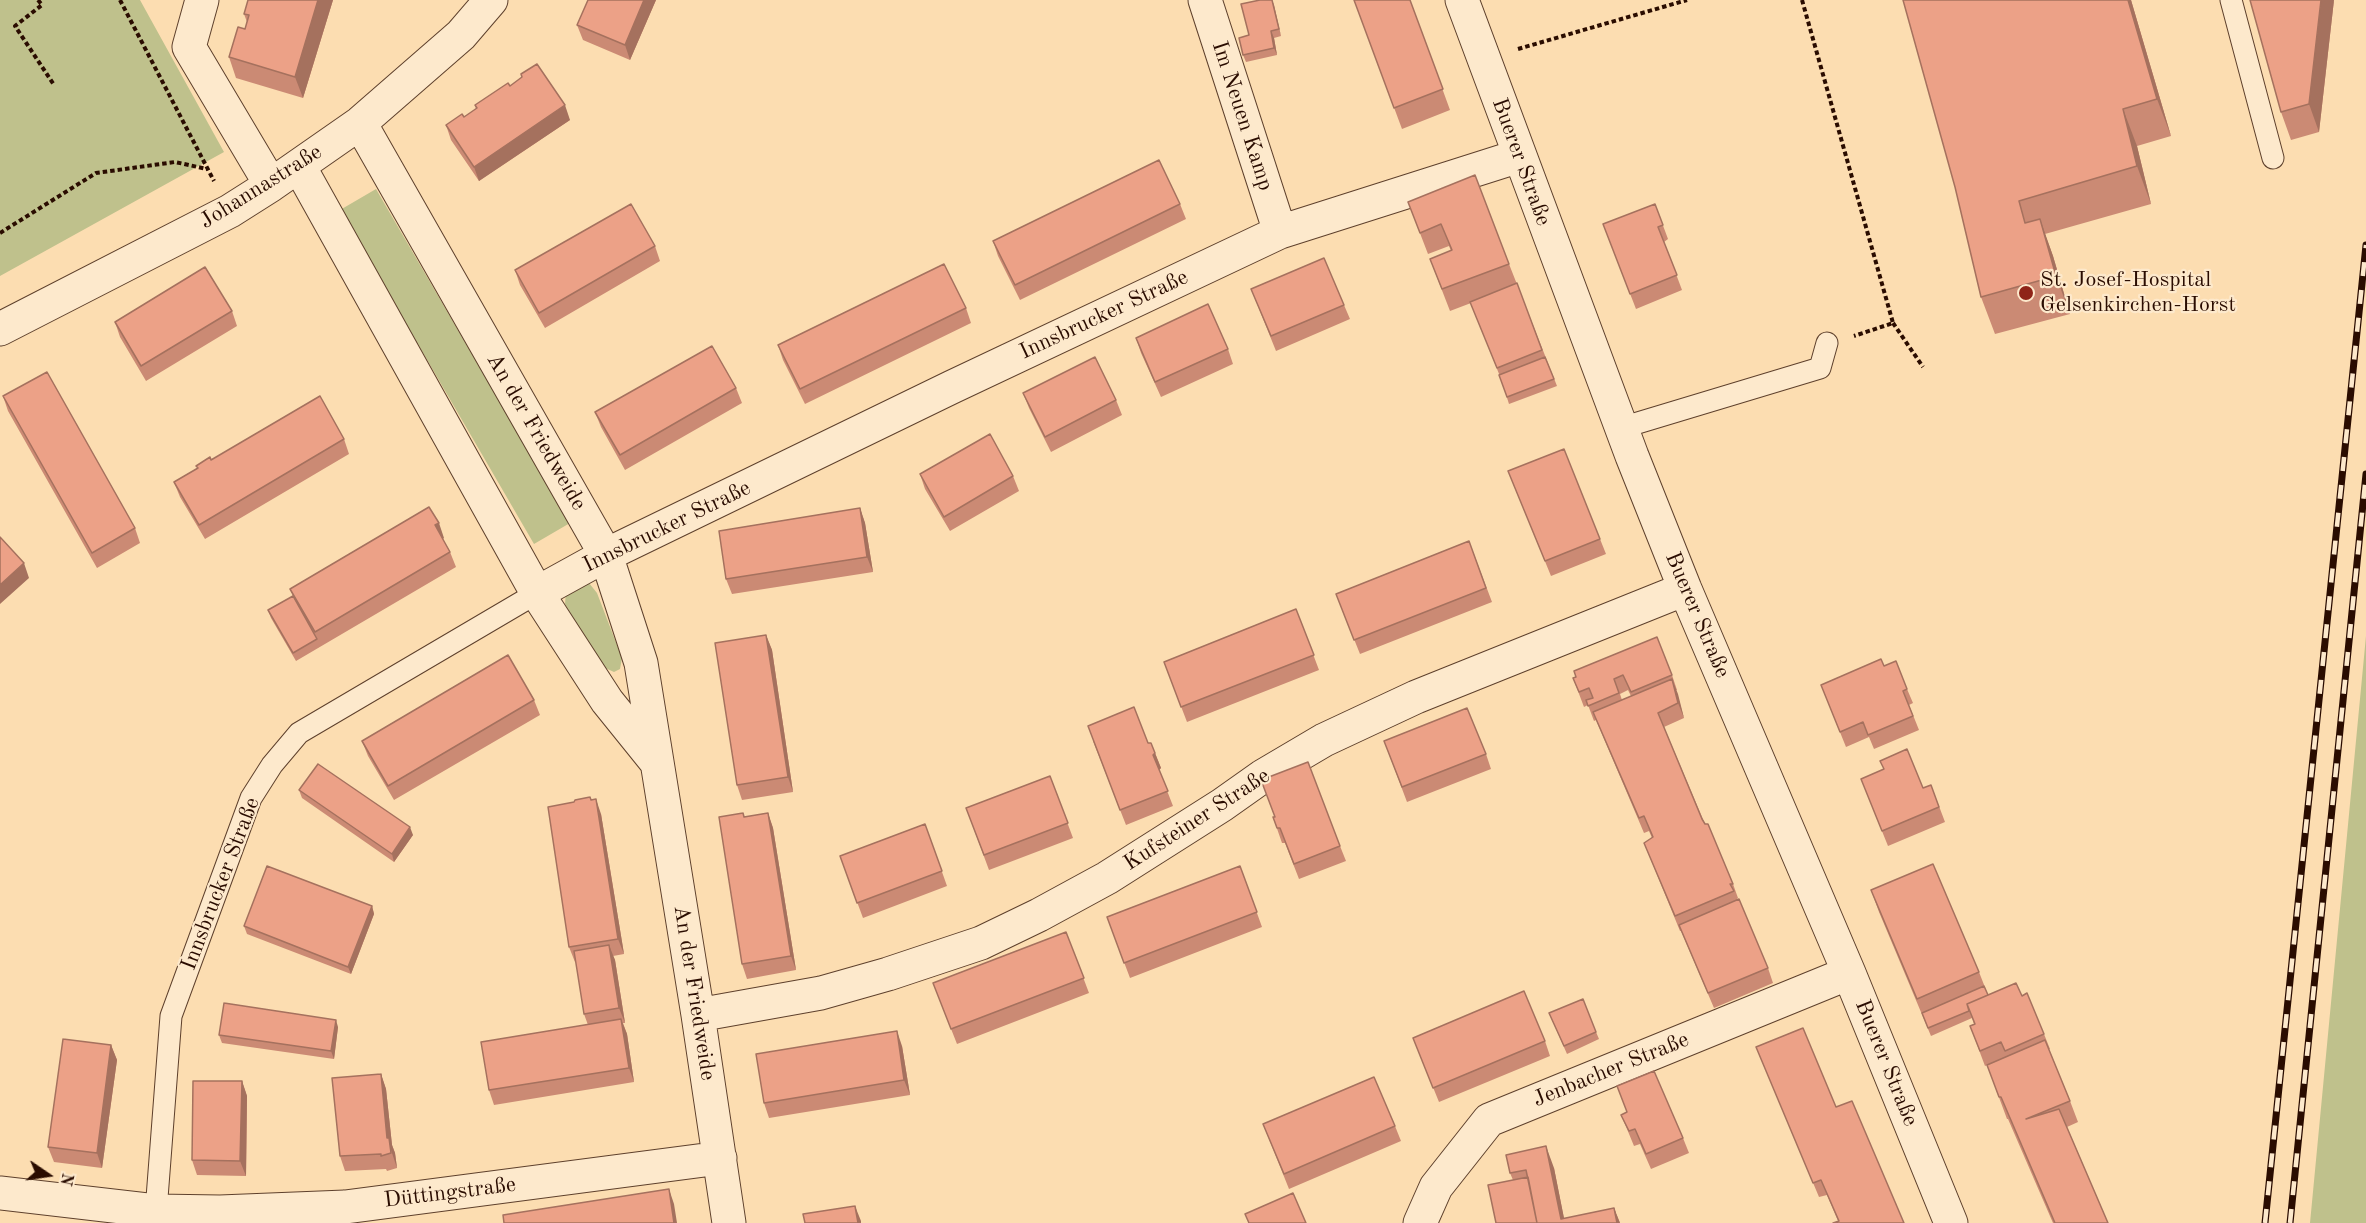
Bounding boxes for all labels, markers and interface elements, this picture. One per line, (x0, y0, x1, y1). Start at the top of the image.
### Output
street label: Im Neuen Kamp (1205, 38, 1279, 194)
street label: Buerer Straße (1486, 94, 1556, 230)
street label: Johannastraße (195, 139, 327, 235)
street label: Innsbrucker Straße (1015, 264, 1193, 366)
place label: St. Josef-Hospital Gelsenkirchen-Horst (2040, 267, 2236, 318)
marker: St. Josef-Hospital Gelsenkirchen-Horst (2017, 284, 2035, 302)
street label: An der Friedweide (480, 349, 592, 515)
street label: Innsbrucker Straße (579, 475, 755, 579)
street label: Buerer Straße (1659, 548, 1735, 682)
street label: Kufsteiner Straße (1119, 763, 1275, 877)
street label: Innsbrucker Straße (176, 794, 266, 974)
street label: An der Friedweide (667, 904, 721, 1082)
street label: Buerer Straße (1849, 996, 1923, 1130)
street label: Jenbacher Straße (1529, 1027, 1693, 1113)
north arrow (18, 1145, 78, 1205)
text: N (56, 1171, 75, 1187)
street label: Düttingstraße (382, 1172, 518, 1214)

